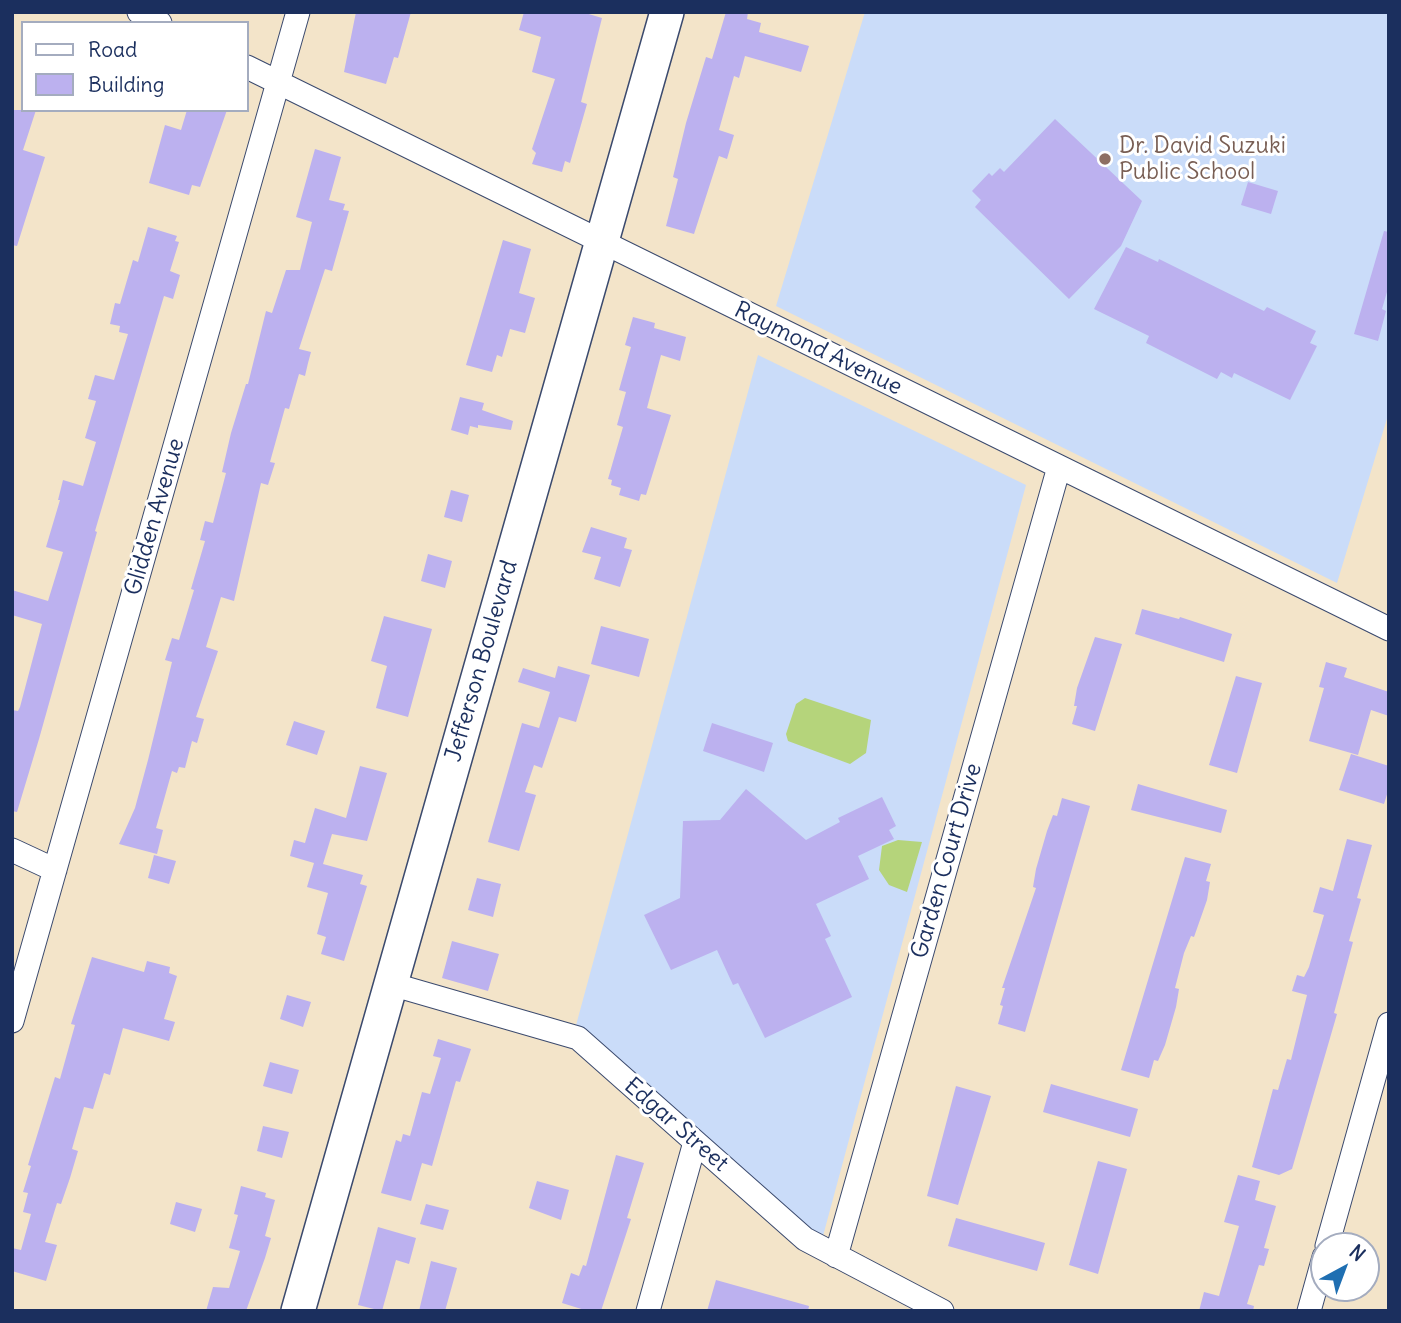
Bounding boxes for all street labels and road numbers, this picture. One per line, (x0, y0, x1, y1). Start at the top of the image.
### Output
street label: Raymond Avenue (730, 296, 906, 402)
street label: Glidden Avenue (119, 435, 191, 599)
street label: Jefferson Boulevard (440, 557, 524, 765)
street label: Garden Court Drive (906, 760, 988, 962)
street label: Edgar Street (618, 1072, 734, 1178)

